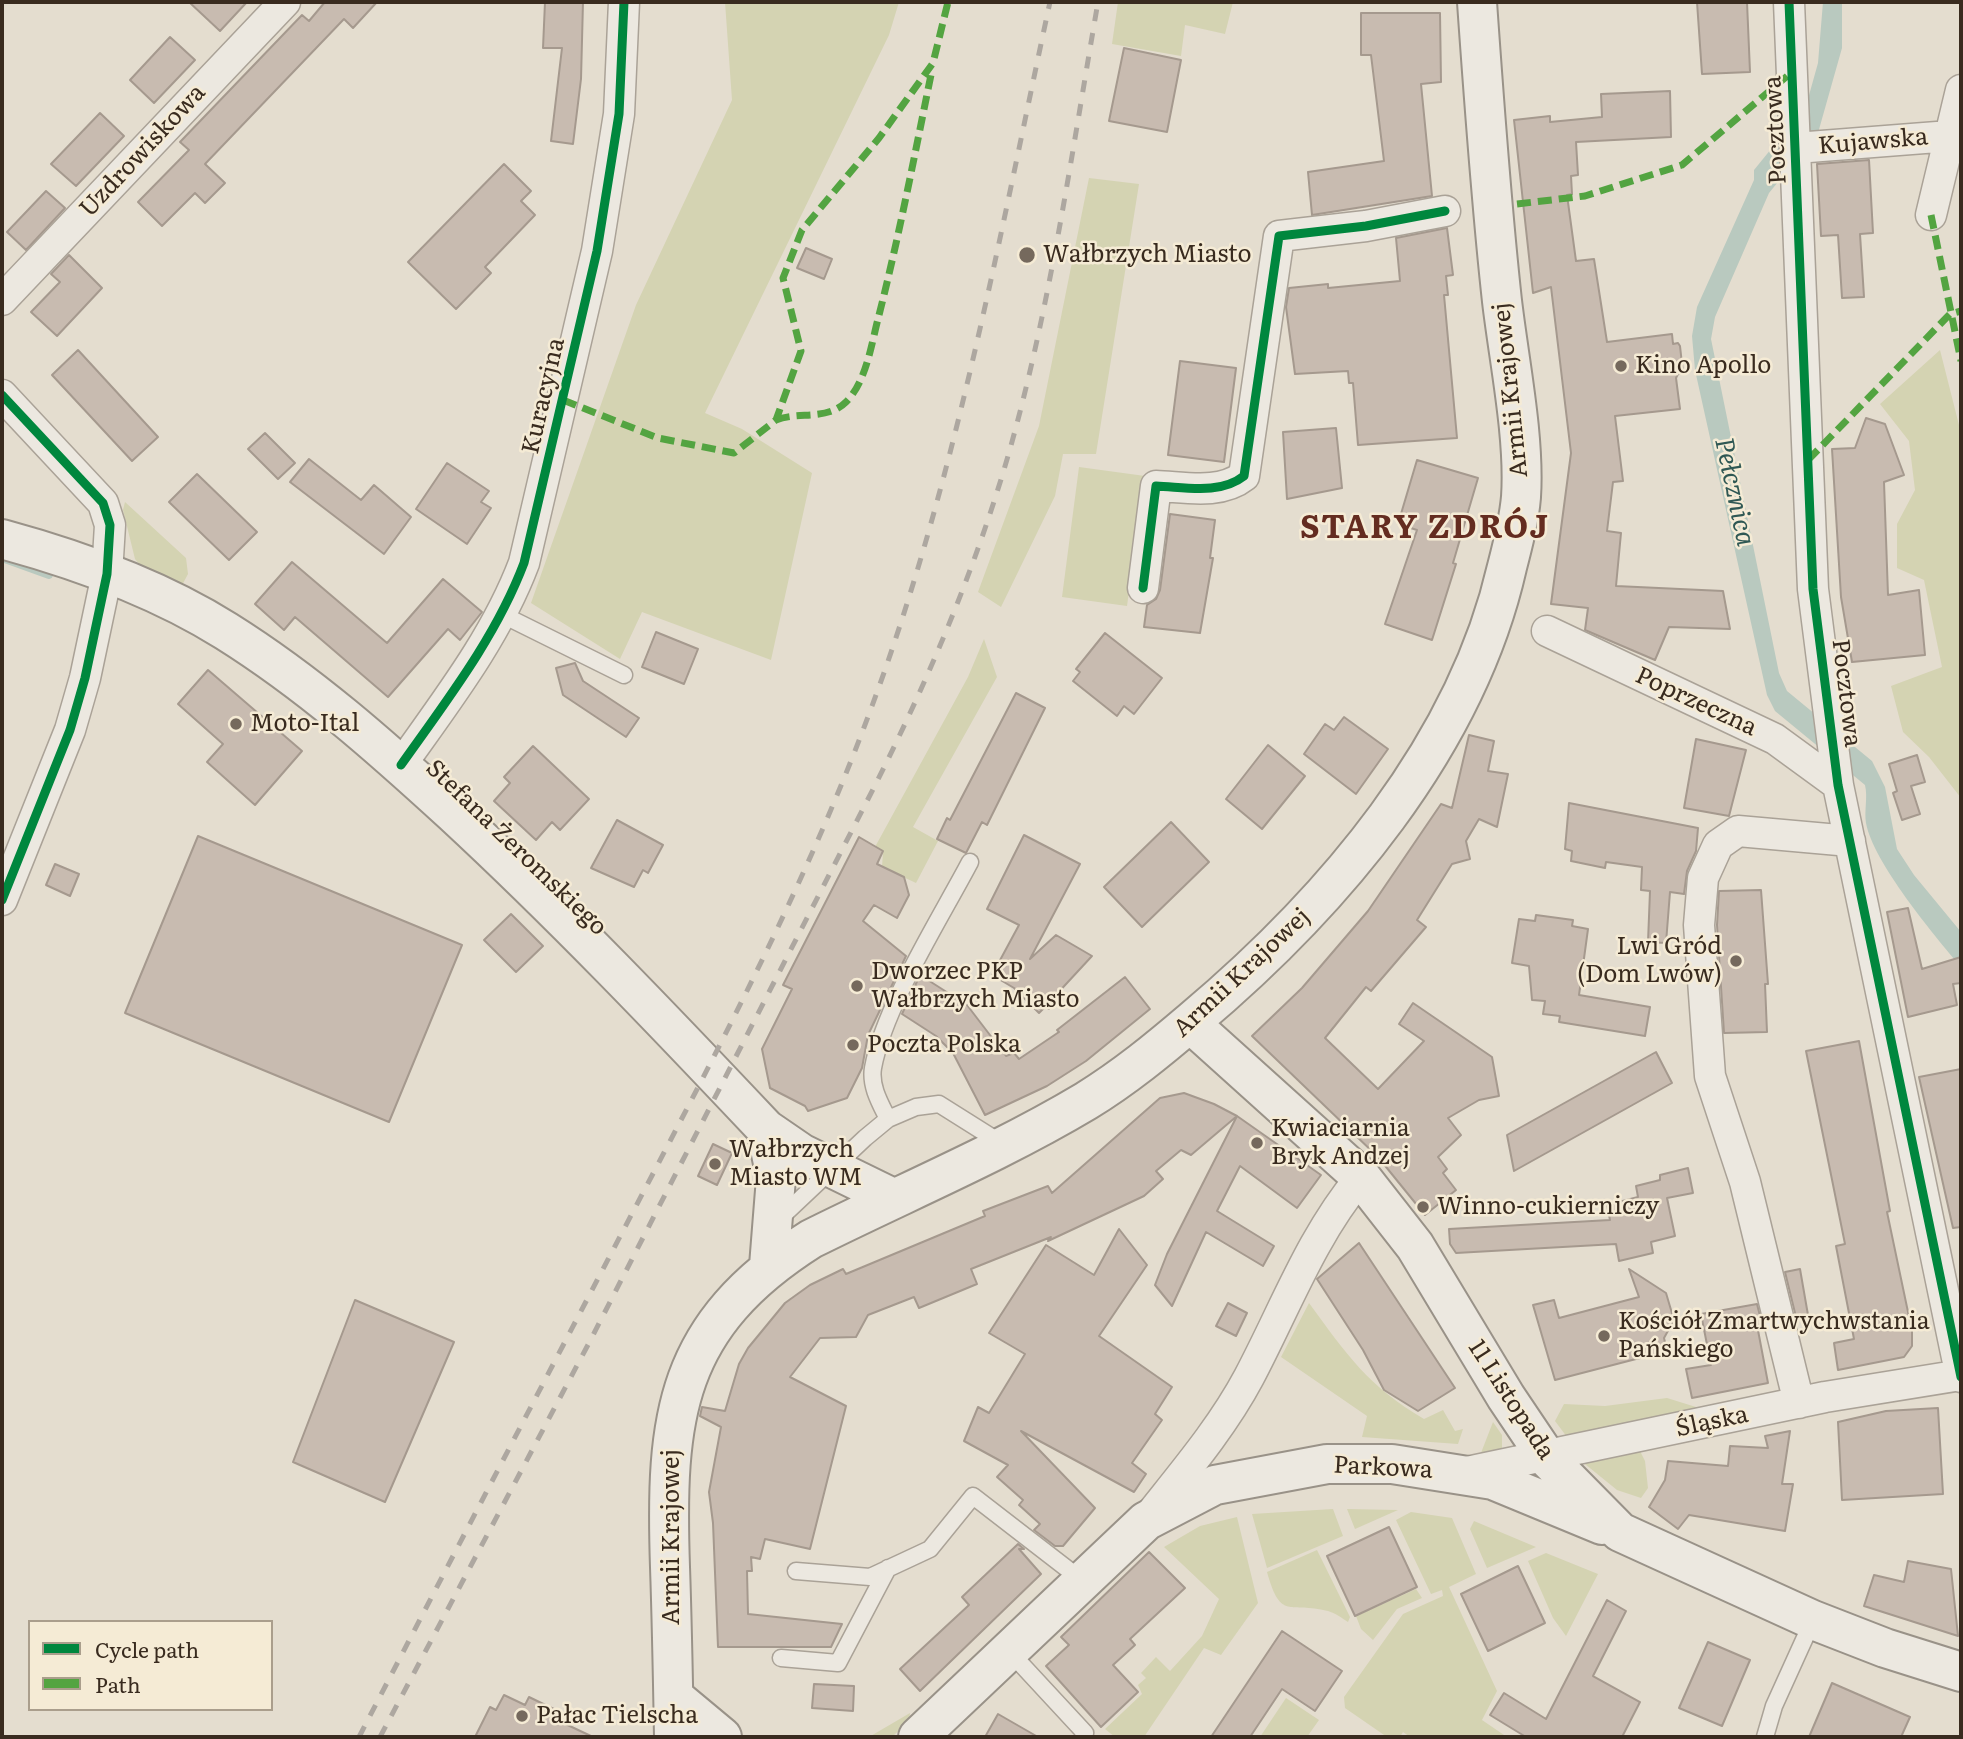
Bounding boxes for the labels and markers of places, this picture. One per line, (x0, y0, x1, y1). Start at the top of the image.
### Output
place label: Wałbrzych Miasto (1043, 241, 1252, 269)
marker: Wałbrzych Miasto (1017, 245, 1037, 265)
place label: Kino Apollo (1635, 352, 1771, 380)
marker: Kino Apollo (1613, 358, 1629, 374)
place label: Moto-Ital (250, 710, 359, 738)
marker: Moto-Ital (228, 716, 244, 732)
place label: Lwi Gród (Dom Lwów) (1577, 933, 1722, 989)
marker: Lwi Gród (Dom Lwów) (1728, 953, 1744, 969)
place label: Dworzec PKP Wałbrzych Miasto (871, 958, 1080, 1014)
marker: Dworzec PKP Wałbrzych Miasto (849, 978, 865, 994)
place label: Poczta Polska (867, 1031, 1021, 1059)
marker: Poczta Polska (845, 1037, 861, 1053)
place label: Kwiaciarnia Bryk Andzej (1271, 1115, 1410, 1171)
marker: Kwiaciarnia Bryk Andzej (1249, 1135, 1265, 1151)
place label: Wałbrzych Miasto WM (729, 1136, 862, 1192)
marker: Wałbrzych Miasto WM (707, 1156, 723, 1172)
place label: Winno-cukierniczy (1437, 1193, 1659, 1221)
marker: Winno-cukierniczy (1415, 1199, 1431, 1215)
place label: Kościół Zmartwychwstania Pańskiego (1618, 1308, 1930, 1364)
marker: Kościół Zmartwychwstania Pańskiego (1596, 1328, 1612, 1344)
place label: Pałac Tielscha (536, 1702, 698, 1730)
marker: Pałac Tielscha (514, 1708, 530, 1724)

